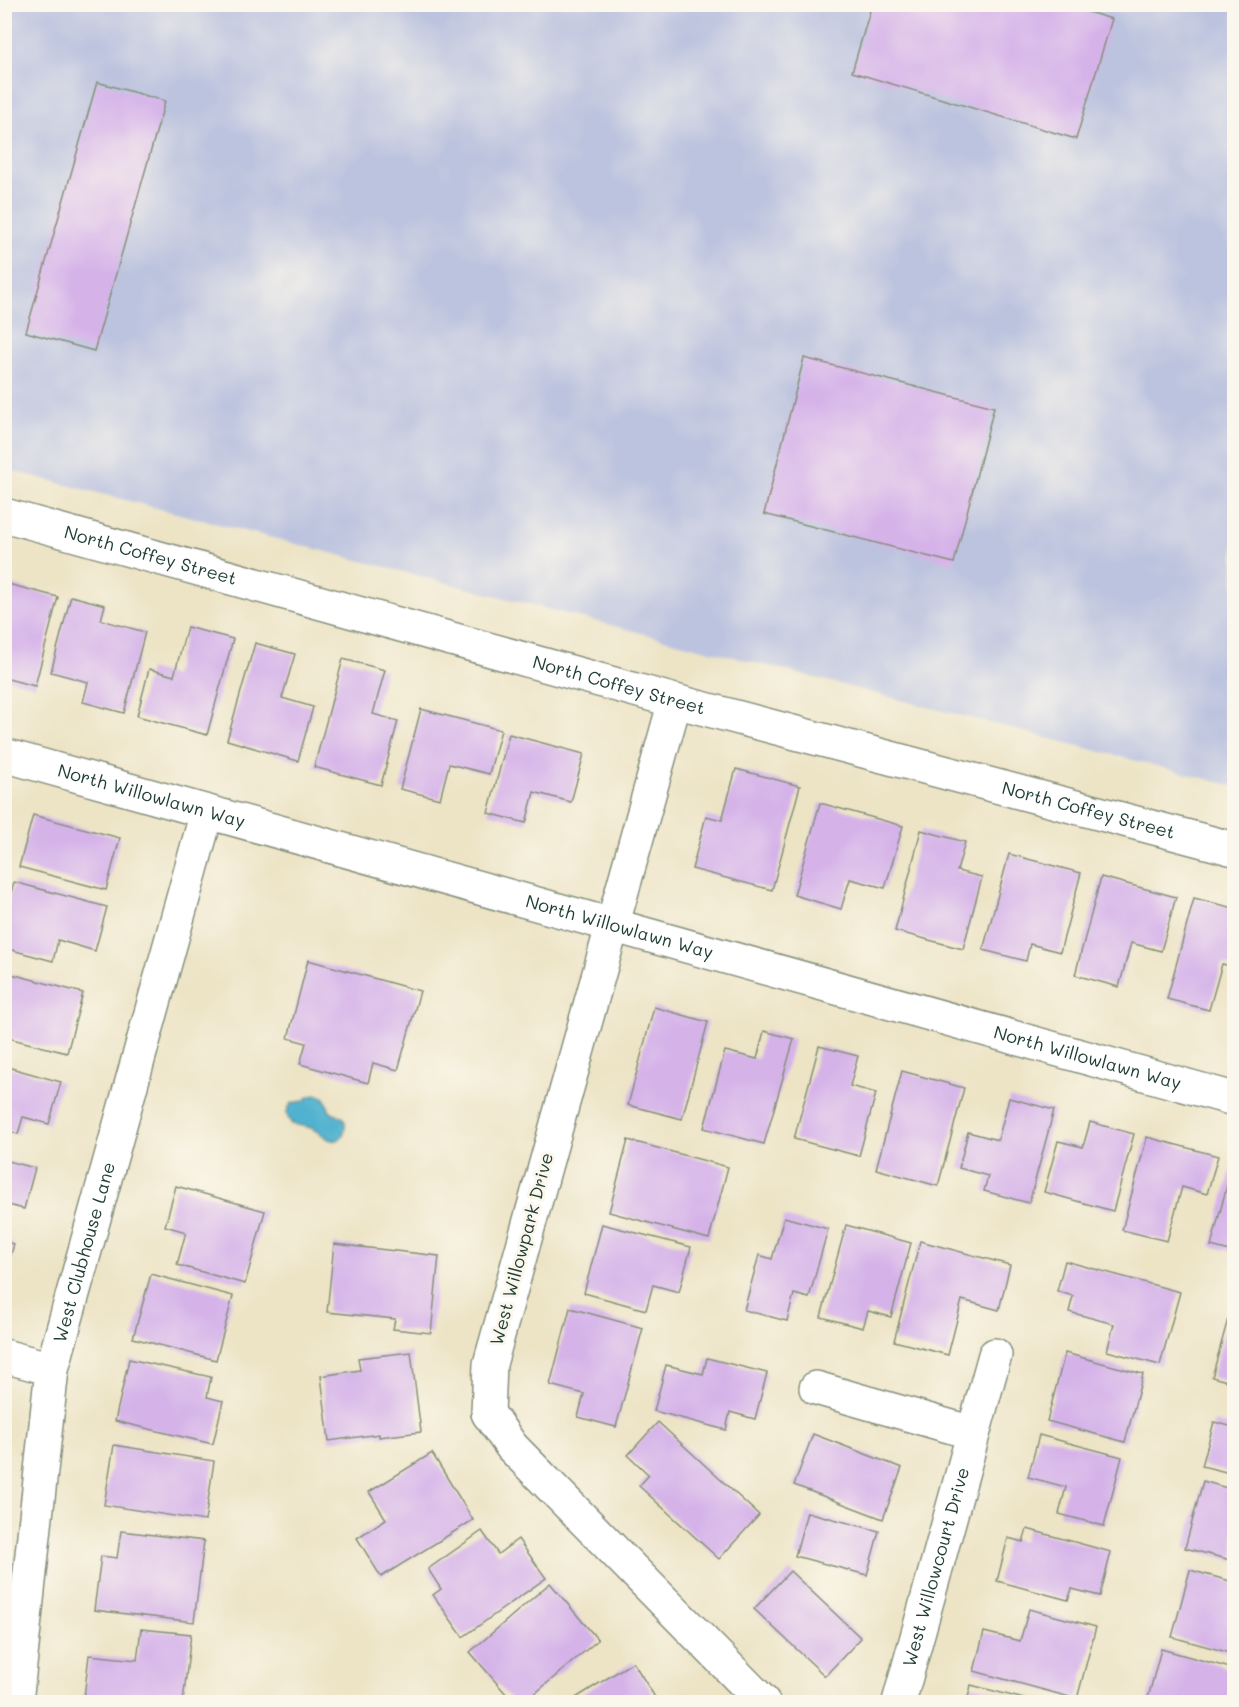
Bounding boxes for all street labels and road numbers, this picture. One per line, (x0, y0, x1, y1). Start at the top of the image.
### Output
street label: North Coffey Street (62, 519, 240, 590)
street label: North Coffey Street (530, 649, 708, 720)
street label: North Willowlawn Way (55, 758, 248, 833)
street label: North Coffey Street (1000, 775, 1178, 844)
street label: North Willowlawn Way (523, 888, 716, 964)
street label: North Willowlawn Way (991, 1019, 1184, 1095)
street label: West Willowpark Drive (484, 1150, 558, 1348)
street label: West Clubhouse Lane (47, 1159, 120, 1345)
street label: West Willowcourt Drive (896, 1464, 974, 1669)

